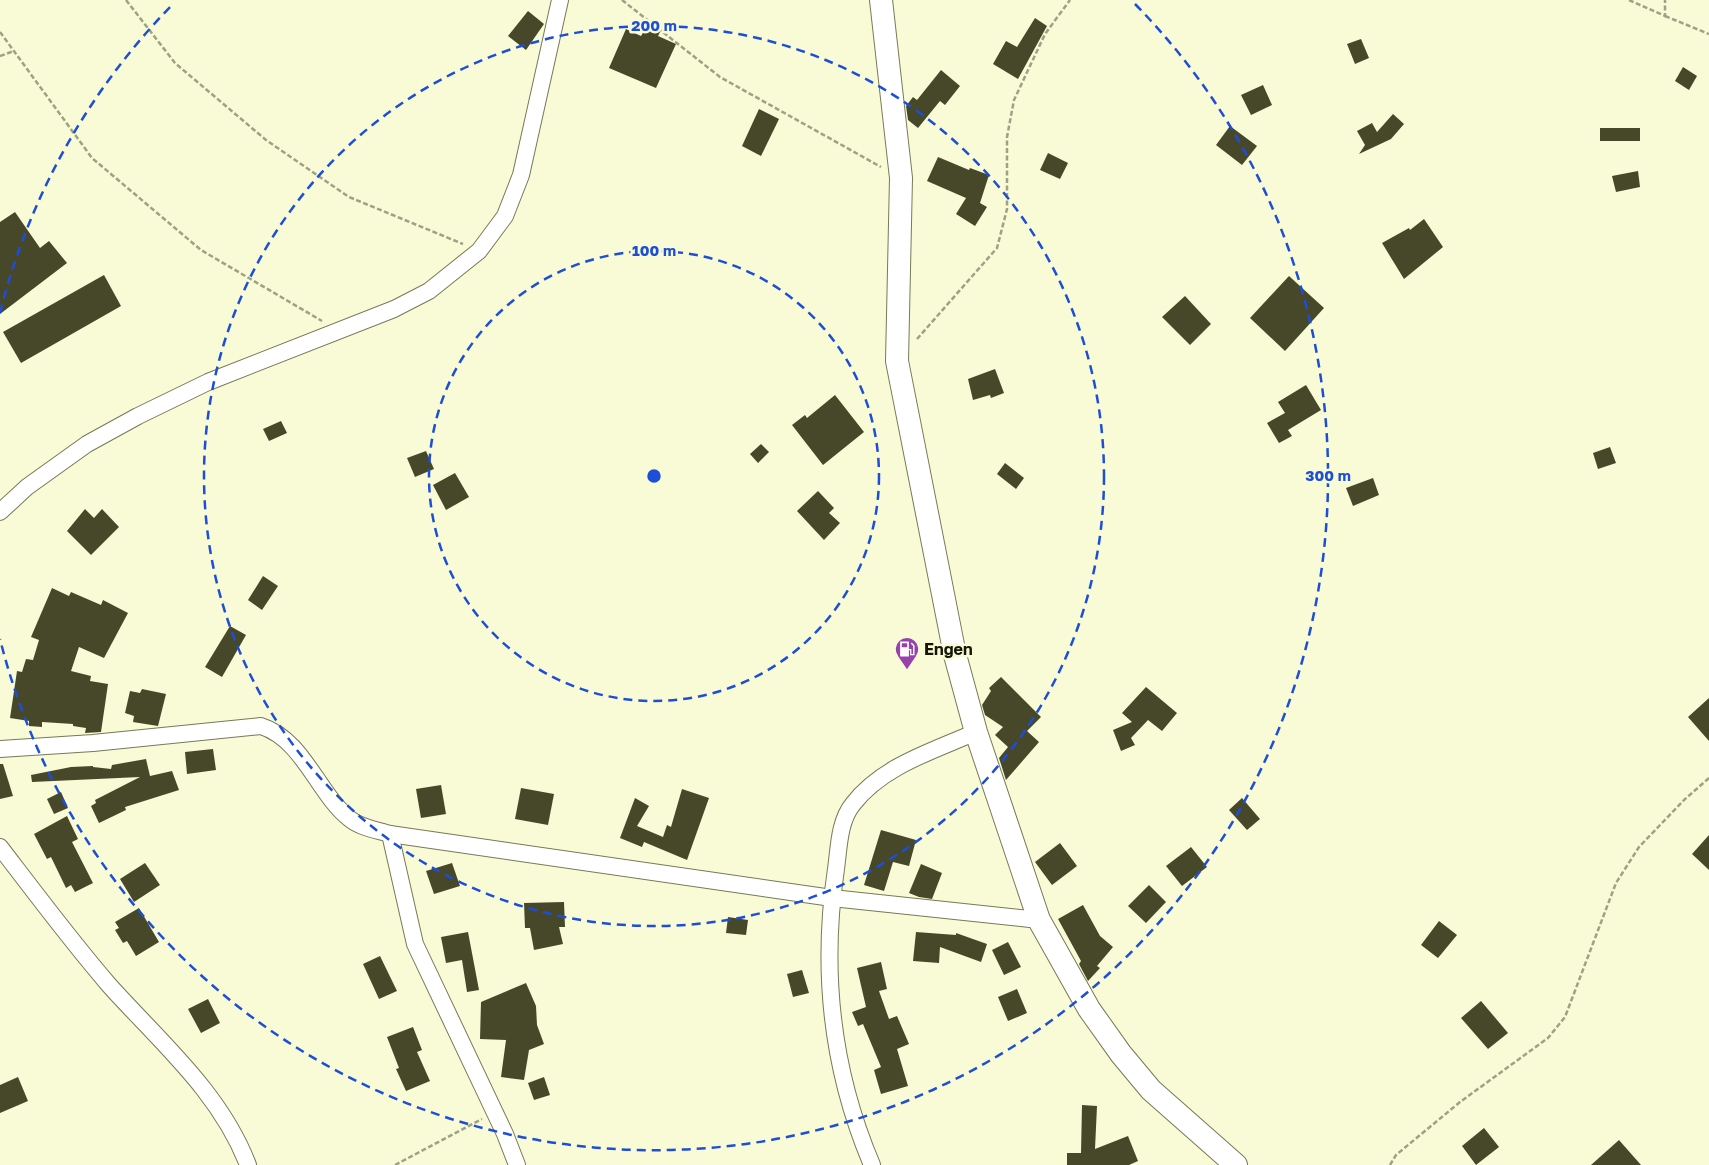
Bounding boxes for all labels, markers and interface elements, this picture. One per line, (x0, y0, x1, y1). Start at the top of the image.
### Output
text: 200 m (631, 16, 677, 34)
text: 100 m (632, 241, 676, 259)
text: 300 m (1305, 466, 1351, 484)
centre of rings (645, 467, 663, 485)
fuel station icon: Engen (894, 636, 920, 670)
place label: Engen (924, 639, 973, 659)

